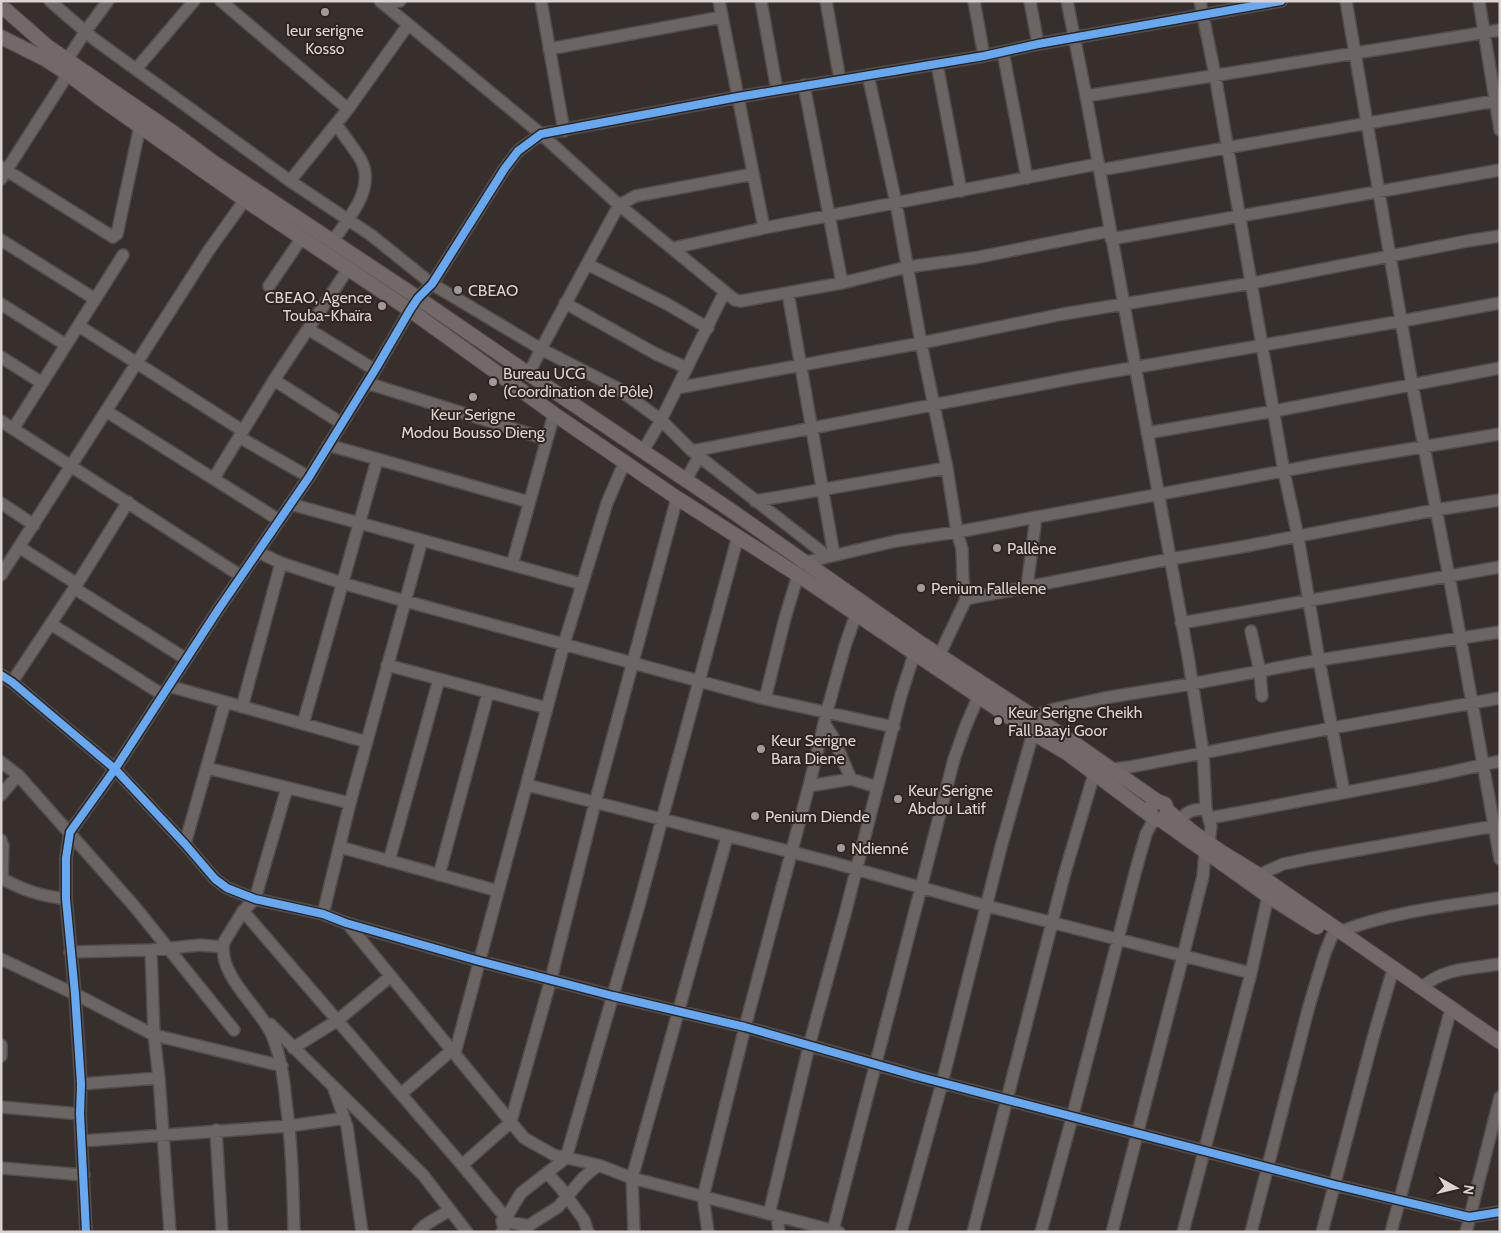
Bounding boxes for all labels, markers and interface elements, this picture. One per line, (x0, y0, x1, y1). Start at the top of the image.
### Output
marker: leur serigne Kosso (319, 6, 331, 18)
place label: leur serigne Kosso (286, 21, 364, 58)
place label: CBEAO (468, 281, 518, 300)
marker: CBEAO (452, 284, 464, 296)
place label: CBEAO, Agence Touba-Khaïra (265, 288, 372, 325)
marker: CBEAO, Agence Touba-Khaïra (376, 300, 388, 312)
place label: Bureau UCG (Coordination de Pôle) (503, 364, 653, 401)
marker: Bureau UCG (Coordination de Pôle) (487, 376, 499, 388)
marker: Keur Serigne Modou Bousso Dieng (467, 391, 479, 403)
place label: Keur Serigne Modou Bousso Dieng (401, 405, 546, 442)
place label: Pallène (1007, 539, 1056, 558)
marker: Pallène (991, 542, 1003, 554)
place label: Penium Fallelene (931, 579, 1046, 598)
marker: Penium Fallelene (915, 582, 927, 594)
place label: Keur Serigne Cheikh Fall Baayi Goor (1008, 703, 1142, 740)
marker: Keur Serigne Cheikh Fall Baayi Goor (992, 715, 1004, 727)
place label: Keur Serigne Bara Diene (771, 731, 856, 768)
marker: Keur Serigne Bara Diene (755, 743, 767, 755)
place label: Keur Serigne Abdou Latif (908, 781, 993, 818)
marker: Keur Serigne Abdou Latif (892, 793, 904, 805)
place label: Penium Diende (765, 807, 870, 826)
marker: Penium Diende (749, 810, 761, 822)
place label: Ndienné (851, 839, 909, 858)
marker: Ndienné (835, 842, 847, 854)
north arrow (1431, 1163, 1481, 1213)
text: N (1459, 1184, 1478, 1196)

